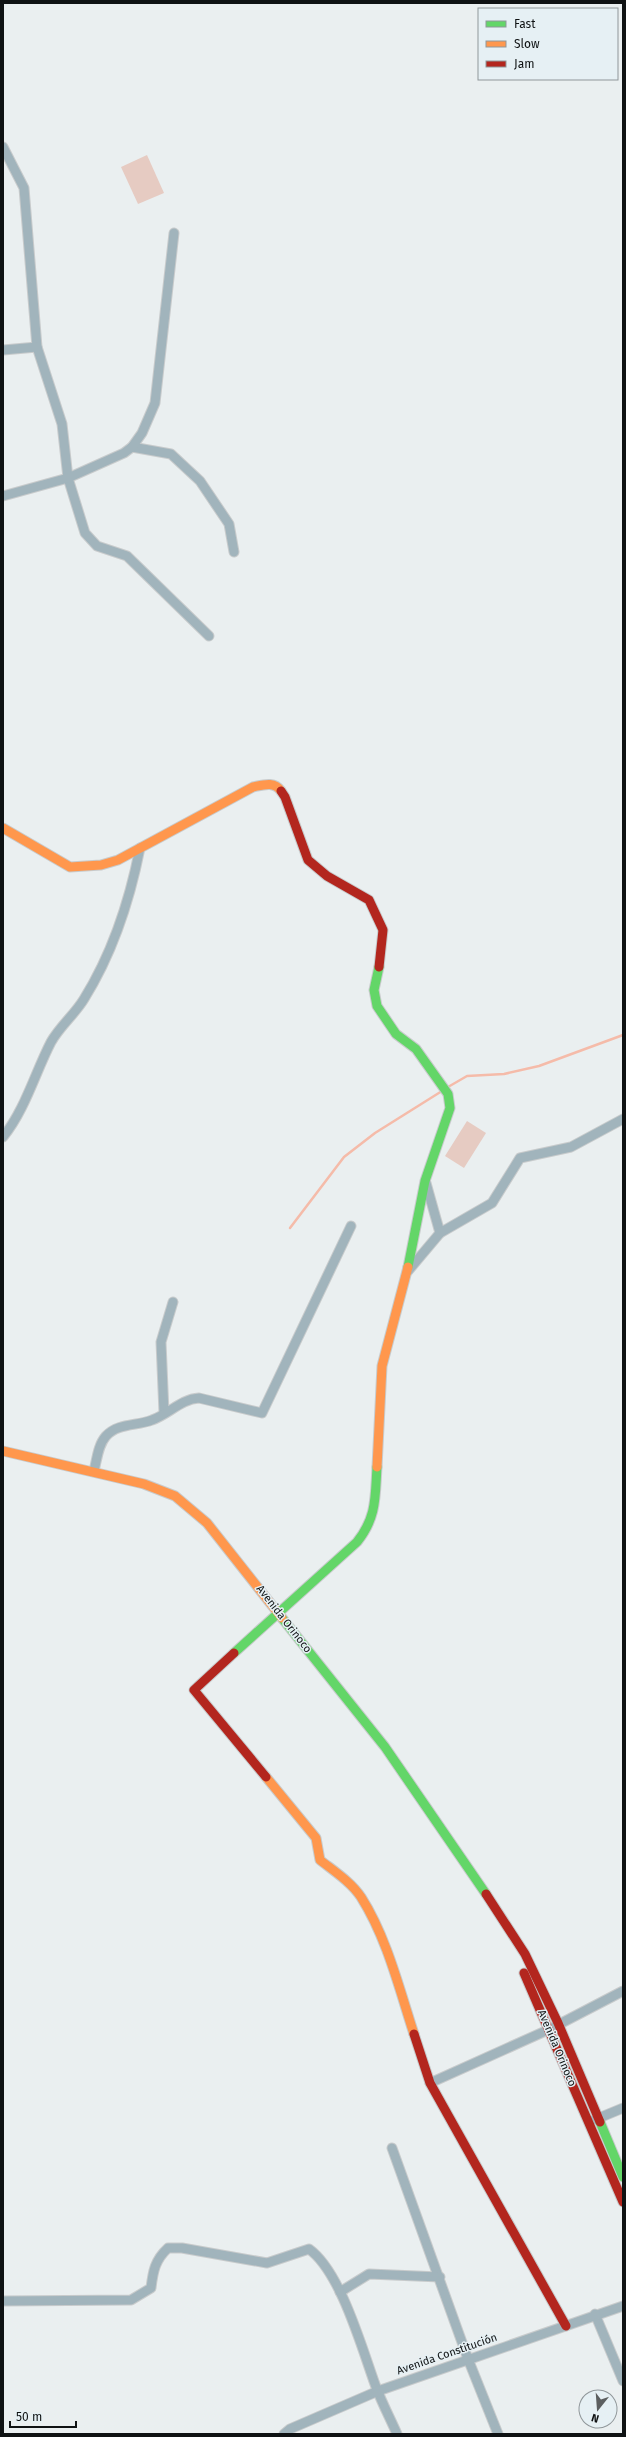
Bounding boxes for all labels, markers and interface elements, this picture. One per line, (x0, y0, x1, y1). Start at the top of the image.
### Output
legend (478, 8, 618, 80)
text: Fast (514, 17, 536, 31)
text: Slow (514, 37, 540, 51)
text: Jam (514, 57, 534, 71)
street label: Avenida Orinoco (254, 1583, 314, 1655)
street label: Avenida Orinoco (535, 2008, 579, 2088)
street label: Avenida Constitución (395, 2331, 499, 2377)
north arrow (578, 2389, 618, 2429)
scale bar (10, 2403, 76, 2429)
text: 50 m (16, 2410, 42, 2424)
text: N (590, 2411, 601, 2425)

